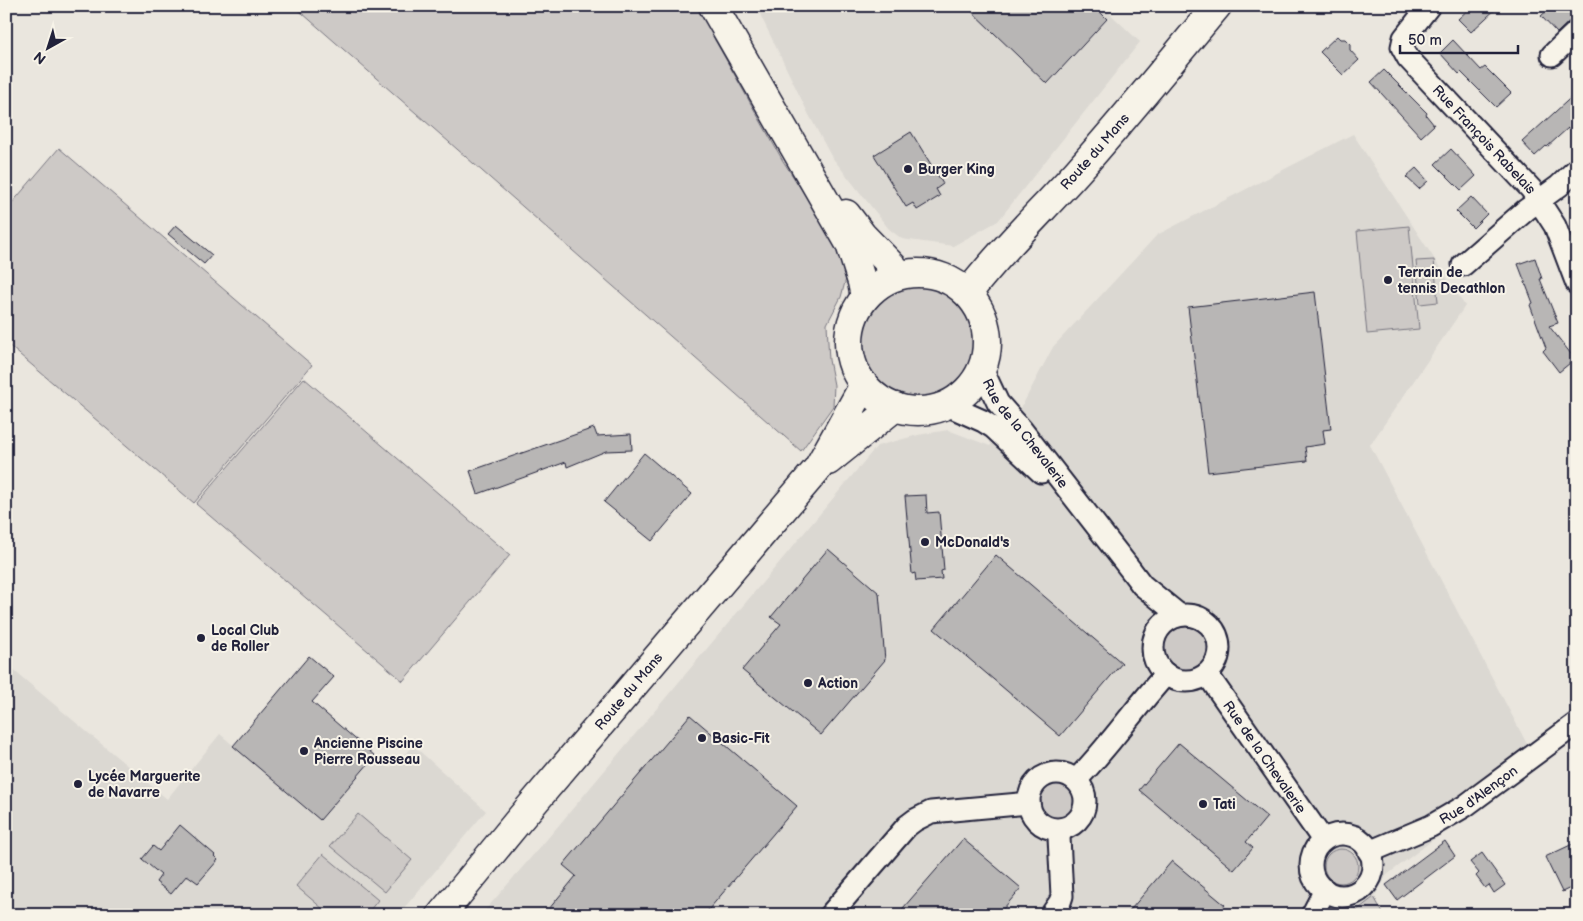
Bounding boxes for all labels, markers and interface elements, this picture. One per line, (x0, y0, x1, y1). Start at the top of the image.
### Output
north arrow (22, 22, 72, 72)
scale bar (1400, 22, 1518, 54)
text: 50 m (1408, 31, 1442, 50)
text: N (31, 48, 50, 68)
street label: Rue François Rabelais (1429, 82, 1540, 197)
street label: Route du Mans (1057, 110, 1133, 194)
place label: Burger King (918, 161, 995, 178)
marker: Burger King (902, 163, 914, 175)
place label: Terrain de tennis Decathlon (1397, 264, 1506, 297)
marker: Terrain de tennis Decathlon (1382, 274, 1394, 286)
street label: Rue de la Chevalerie (979, 376, 1072, 492)
place label: McDonald's (935, 534, 1010, 551)
marker: McDonald's (919, 536, 931, 548)
place label: Local Club de Roller (211, 622, 279, 655)
marker: Local Club de Roller (195, 632, 207, 644)
street label: Route du Mans (591, 649, 666, 734)
place label: Action (817, 675, 858, 692)
marker: Action (802, 677, 814, 689)
street label: Rue de la Chevalerie (1219, 698, 1310, 817)
place label: Basic-Fit (712, 730, 770, 747)
marker: Basic-Fit (696, 732, 708, 744)
place label: Ancienne Piscine Pierre Rousseau (313, 735, 423, 768)
marker: Ancienne Piscine Pierre Rousseau (298, 745, 310, 757)
street label: Rue d'Alençon (1437, 762, 1521, 828)
place label: Lycée Marguerite de Navarre (88, 768, 200, 801)
marker: Lycée Marguerite de Navarre (72, 778, 84, 790)
place label: Tati (1213, 796, 1236, 813)
marker: Tati (1197, 798, 1209, 810)

